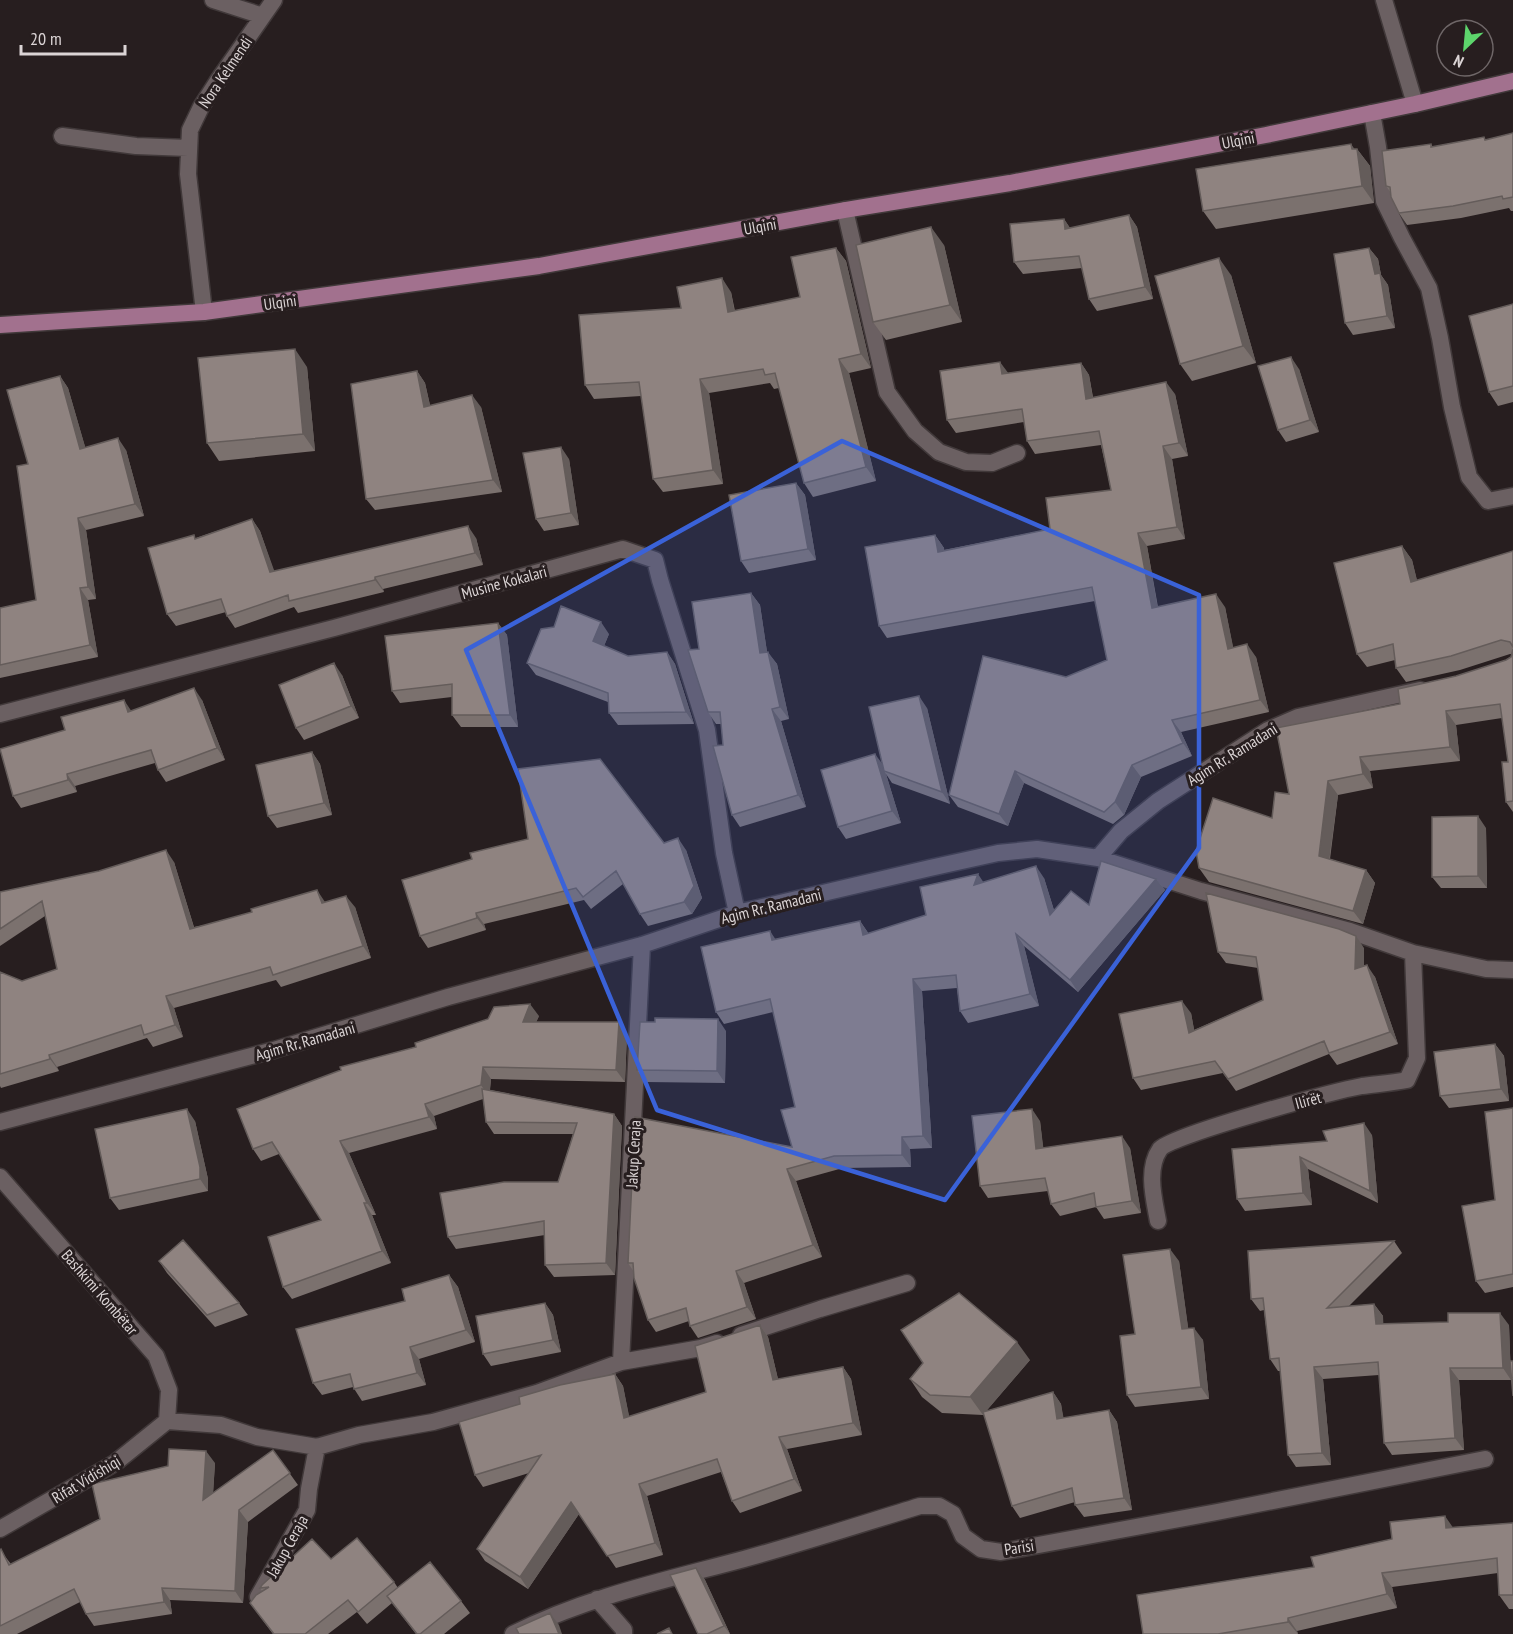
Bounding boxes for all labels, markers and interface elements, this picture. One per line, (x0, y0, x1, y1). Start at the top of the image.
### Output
scale bar (21, 18, 124, 56)
north arrow (1435, 18, 1495, 78)
text: 20 m (30, 27, 62, 50)
street label: Nora Kelmendi (194, 33, 256, 111)
text: N (1450, 51, 1467, 72)
street label: Ulqini (1220, 127, 1256, 153)
street label: Ulqini (742, 213, 778, 239)
street label: Ulqini (262, 290, 298, 314)
street label: Musine Kokalari (459, 561, 549, 603)
street label: Agim Rr. Ramadani (1183, 718, 1281, 790)
street label: Agim Rr. Ramadani (719, 884, 823, 928)
street label: Agim Rr. Ramadani (253, 1017, 357, 1065)
street label: Ilirët (1293, 1087, 1324, 1113)
street label: Jakup Ceraja (621, 1120, 645, 1189)
street label: Bashkimi Kombëtar (57, 1245, 143, 1339)
street label: Rifat Vidishiqi (48, 1451, 124, 1507)
street label: Jakup Ceraja (261, 1511, 312, 1581)
street label: Parisi (1003, 1535, 1035, 1559)

